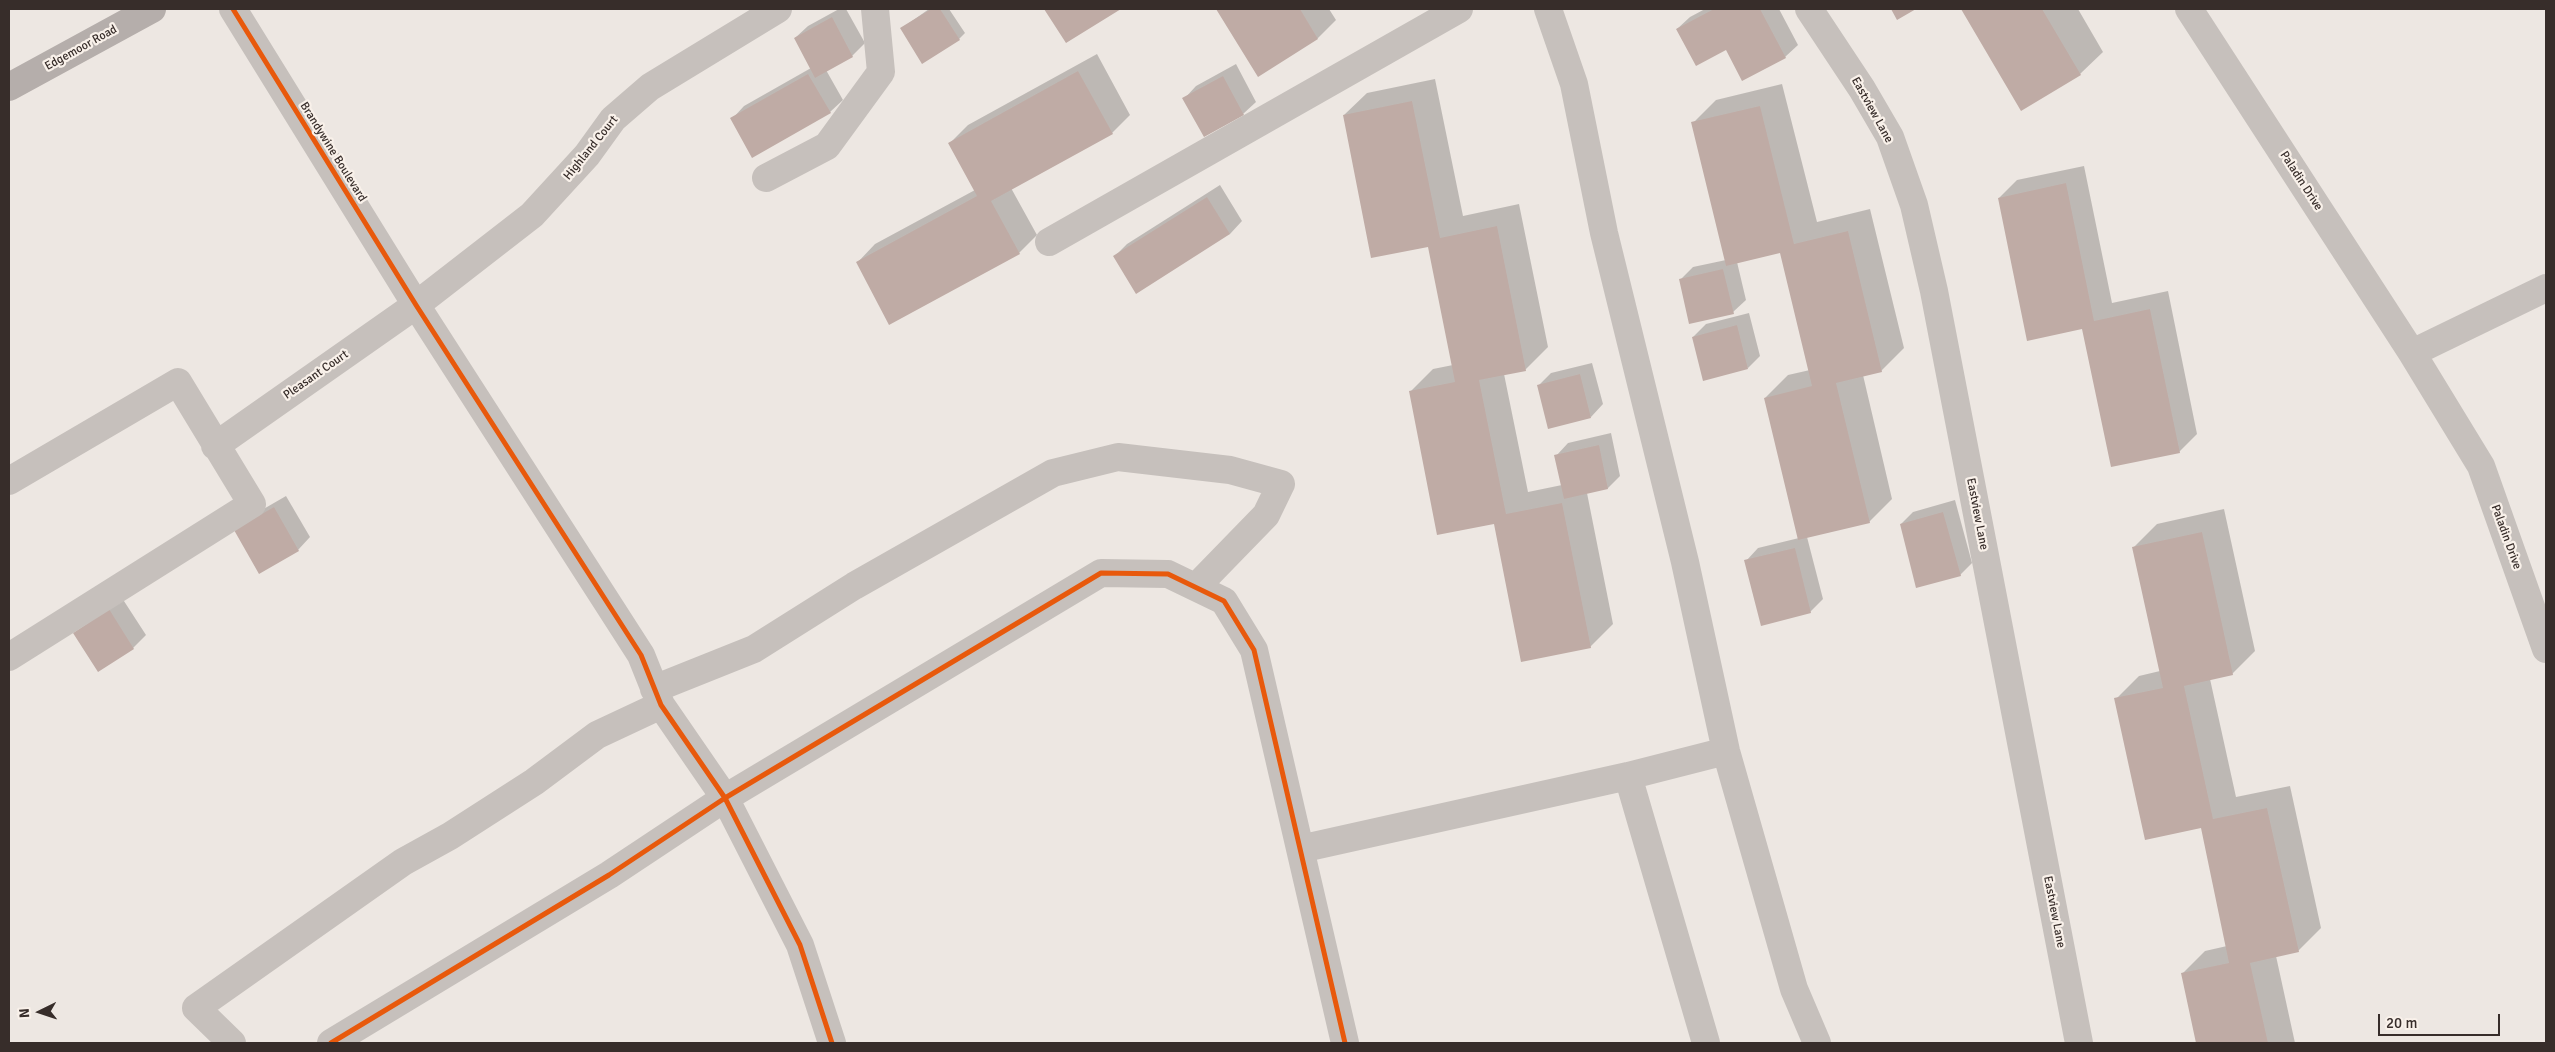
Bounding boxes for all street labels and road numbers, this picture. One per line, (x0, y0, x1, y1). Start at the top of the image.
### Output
street label: Edgemoor Road (42, 22, 120, 74)
street label: Eastview Lane (1848, 75, 1896, 145)
street label: Brandywine Boulevard (296, 100, 370, 204)
street label: Highland Court (561, 113, 621, 183)
street label: Paladin Drive (2276, 149, 2326, 213)
street label: Pleasant Court (281, 347, 351, 403)
street label: Eastview Lane (1963, 477, 1991, 551)
street label: Paladin Drive (2488, 503, 2524, 571)
street label: Eastview Lane (2040, 875, 2068, 949)

